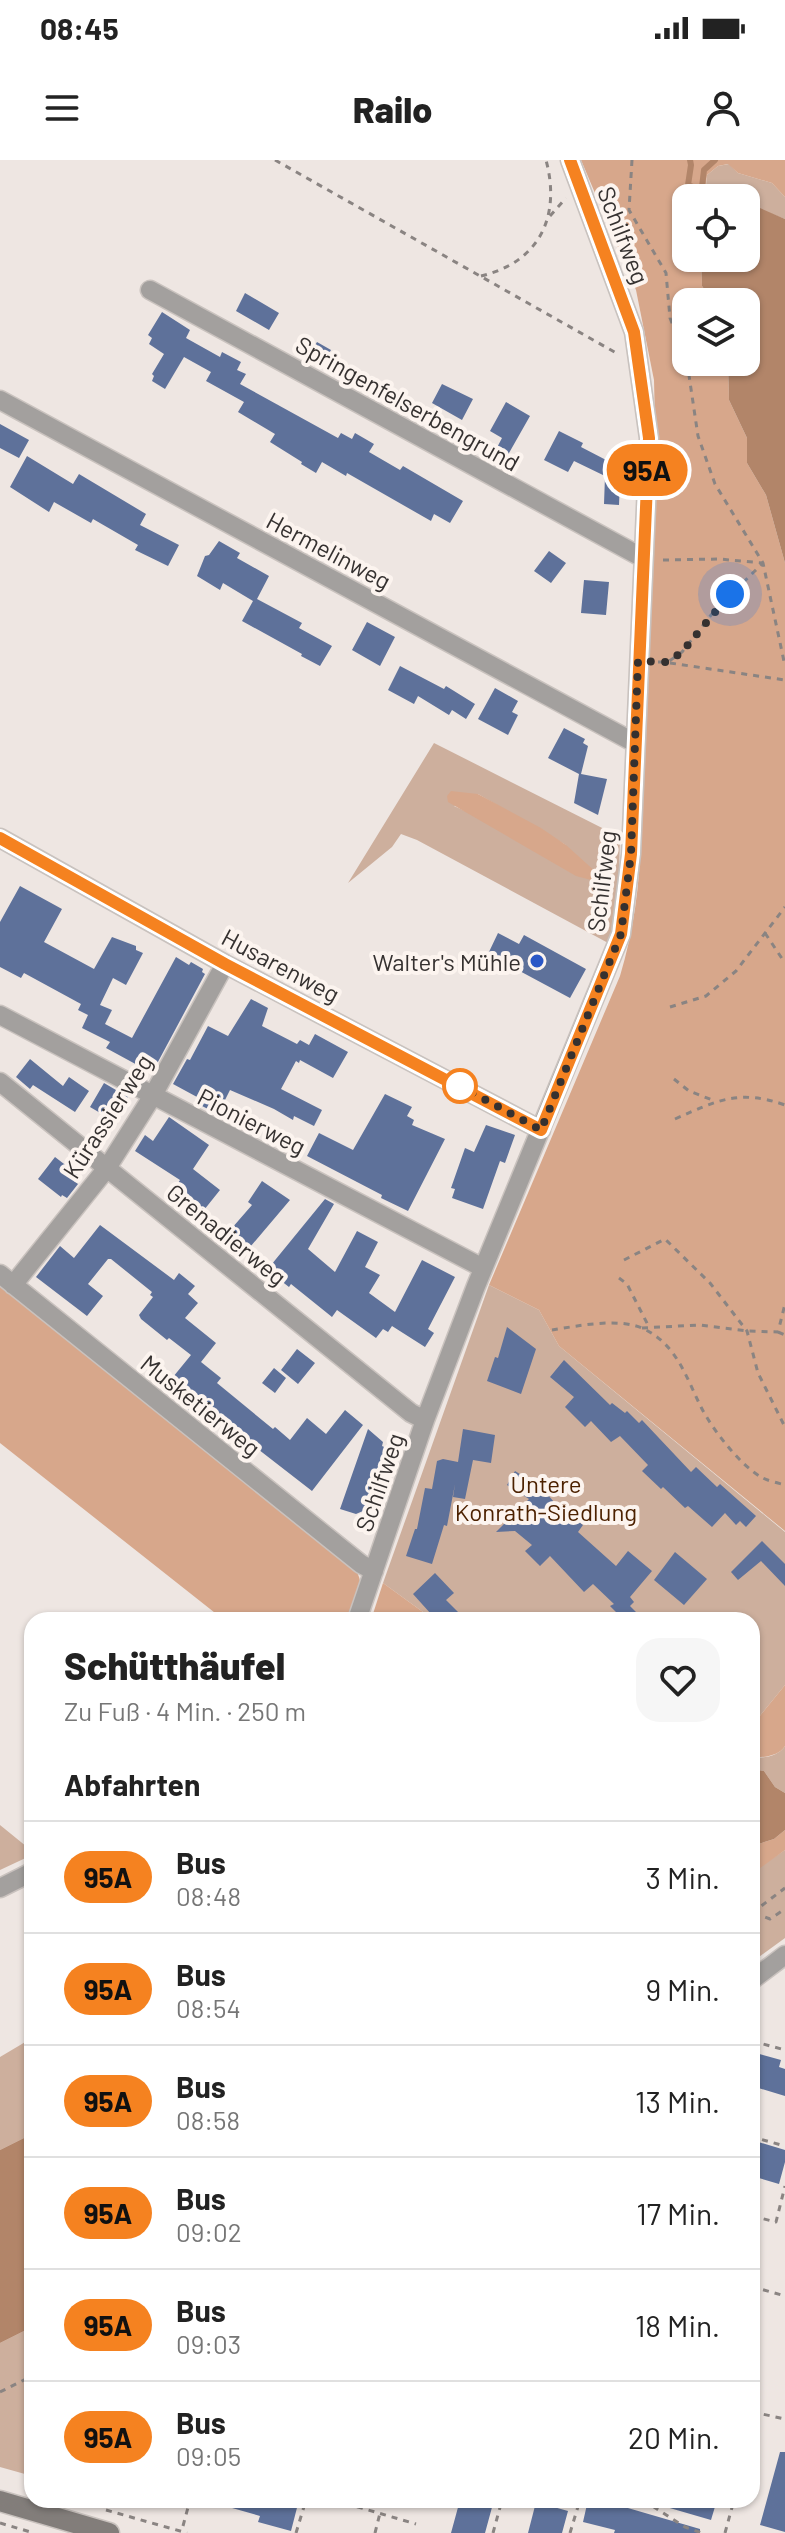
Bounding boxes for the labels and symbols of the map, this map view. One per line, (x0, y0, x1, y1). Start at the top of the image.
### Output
street label: Schilfweg (592, 182, 656, 288)
street label: Springenfelserbengrund (291, 329, 525, 477)
line badge: 95A (601, 444, 693, 496)
street label: Hermelinweg (262, 505, 396, 595)
your location (710, 574, 750, 614)
street label: Schilfweg (580, 829, 622, 933)
street label: Husarenweg (217, 922, 345, 1008)
place label: Walter's Mühle (372, 947, 521, 976)
marker: Walter's Mühle (528, 952, 546, 970)
street label: Kürassierweg (56, 1048, 158, 1184)
unlabelled marker (443, 1069, 477, 1103)
street label: Pionierweg (193, 1081, 311, 1161)
street label: Grenadierweg (161, 1177, 293, 1291)
street label: Musketierweg (135, 1348, 267, 1462)
street label: Schilfweg (349, 1429, 409, 1535)
park label: Untere Konrath-Siedlung (455, 1469, 637, 1526)

